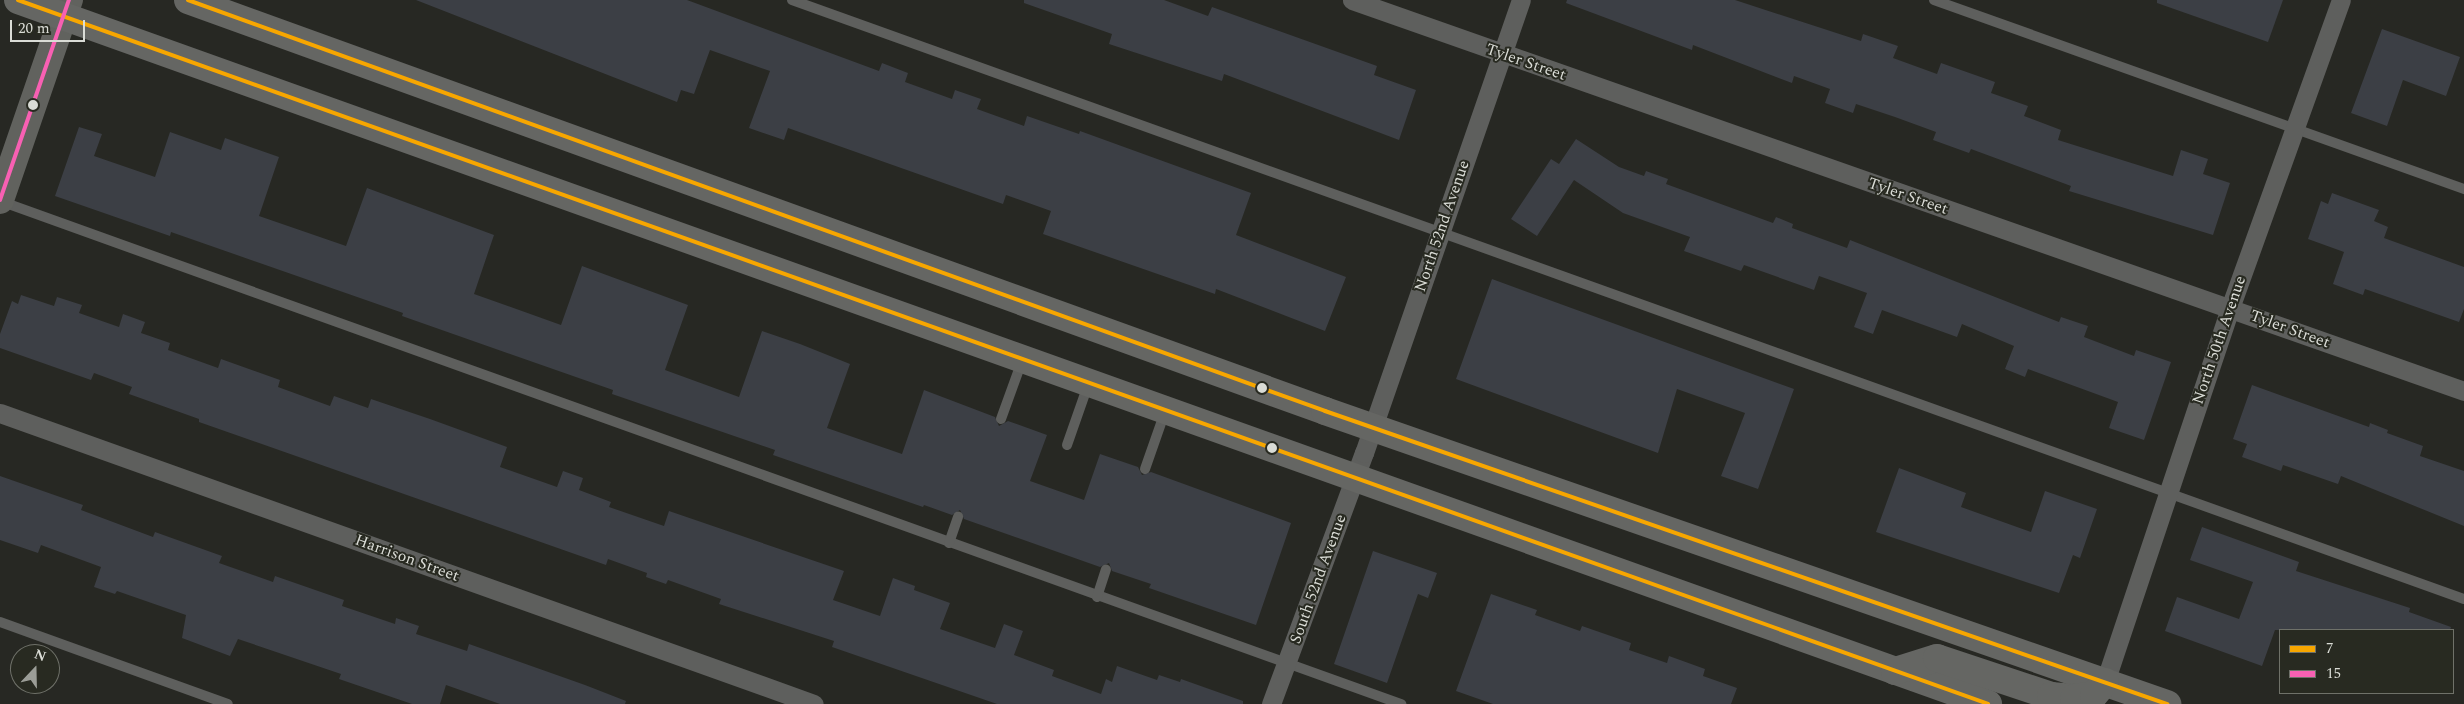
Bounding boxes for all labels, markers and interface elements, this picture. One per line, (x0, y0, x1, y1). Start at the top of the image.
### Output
scale bar (12, 10, 88, 42)
text: 20 m (18, 17, 50, 40)
street label: Tyler Street (1484, 39, 1568, 85)
unlabelled marker (28, 100, 38, 110)
street label: North 52nd Avenue (1410, 158, 1474, 294)
street label: Tyler Street (1866, 173, 1950, 219)
street label: North 50th Avenue (2188, 273, 2250, 407)
street label: Tyler Street (2248, 306, 2332, 352)
unlabelled marker (1257, 383, 1267, 393)
unlabelled marker (1267, 443, 1277, 453)
street label: South 52nd Avenue (1286, 512, 1350, 646)
street label: Harrison Street (352, 530, 462, 586)
legend (2279, 629, 2454, 694)
text: 7 (2326, 637, 2334, 660)
north arrow (10, 644, 60, 694)
text: N (31, 644, 49, 667)
text: 15 (2326, 662, 2341, 685)

